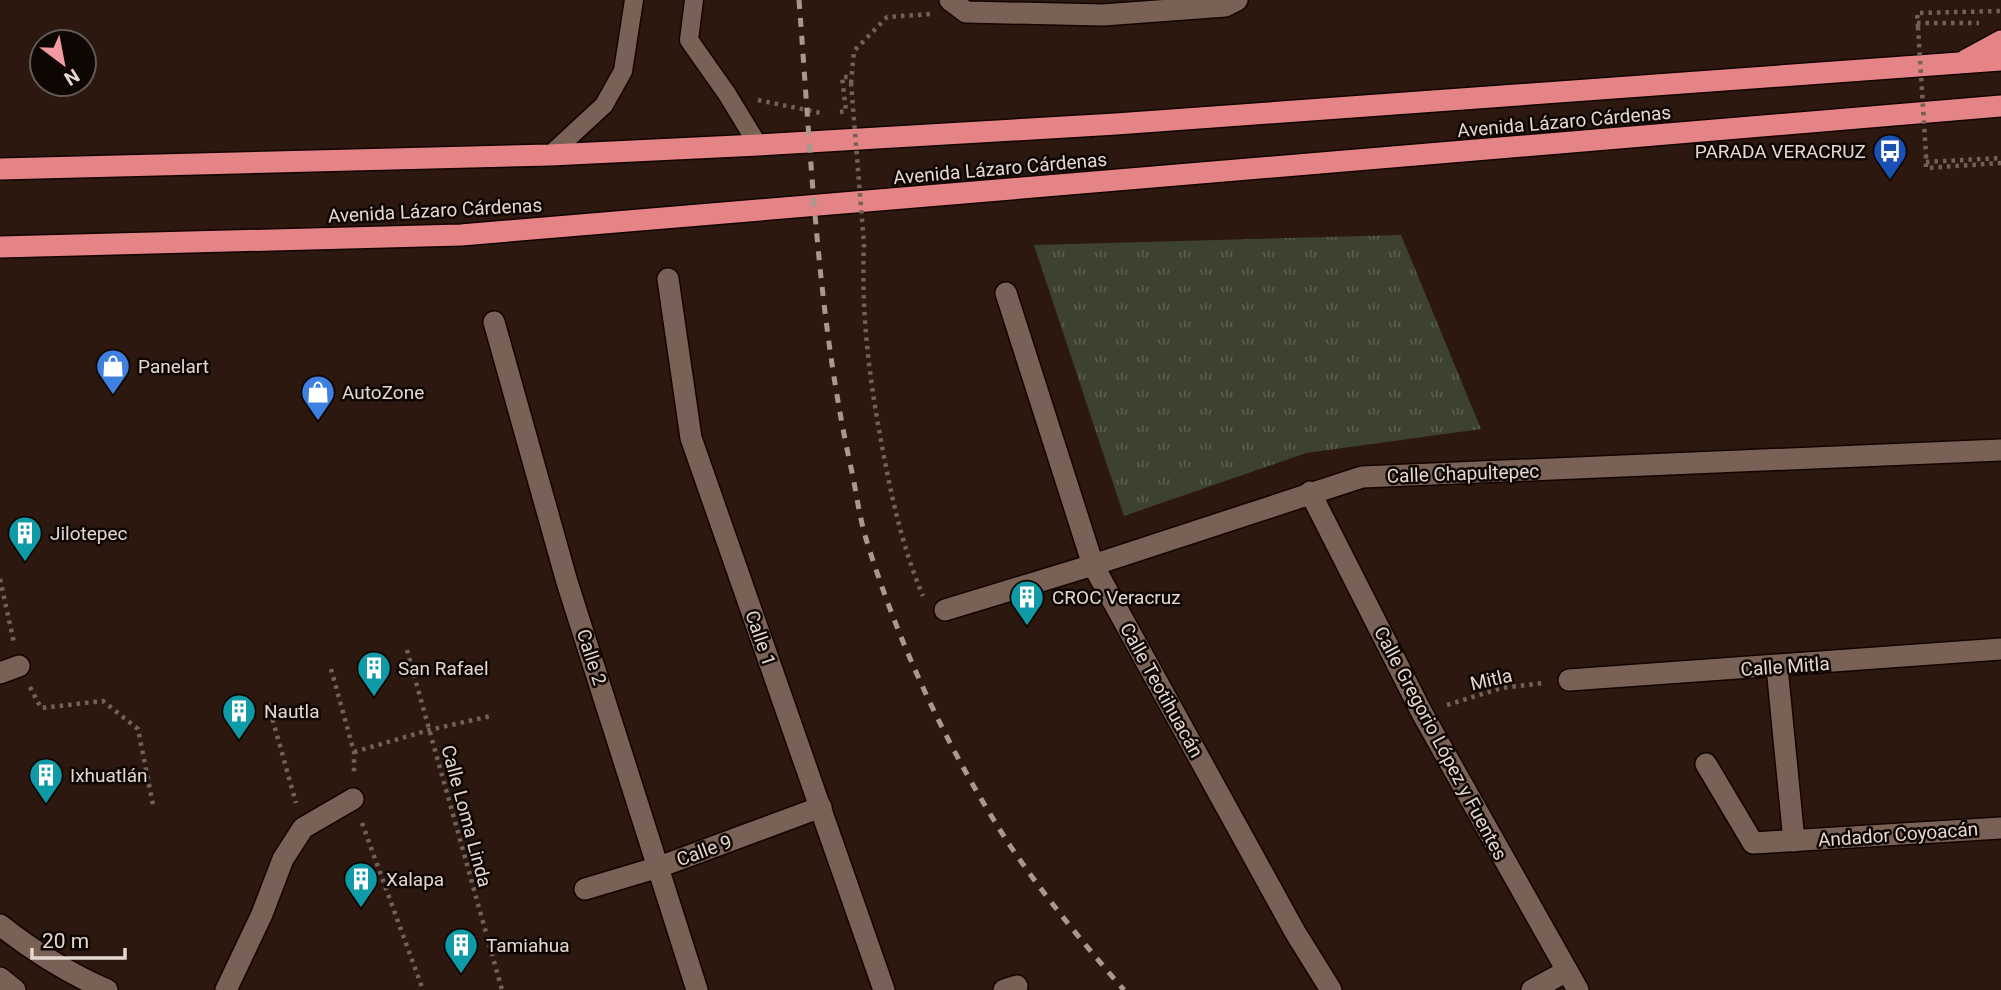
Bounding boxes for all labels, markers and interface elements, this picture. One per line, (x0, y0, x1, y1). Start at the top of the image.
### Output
north arrow (28, 28, 98, 98)
text: N (60, 64, 84, 90)
street label: Avenida Lázaro Cárdenas (1456, 101, 1672, 142)
bus stop icon: PARADA VERACRUZ (1871, 132, 1909, 181)
place label: PARADA VERACRUZ (1695, 140, 1866, 163)
street label: Avenida Lázaro Cárdenas (892, 148, 1108, 189)
street label: Avenida Lázaro Cárdenas (327, 193, 543, 228)
shop icon: Panelart (94, 347, 132, 396)
place label: Panelart (138, 355, 209, 378)
shop icon: AutoZone (299, 373, 337, 422)
place label: AutoZone (342, 381, 424, 404)
street label: Calle Chapultepec (1386, 459, 1540, 488)
building icon: Jilotepec (6, 514, 44, 563)
place label: Jilotepec (50, 522, 128, 545)
building icon: CROC Veracruz (1008, 578, 1046, 627)
place label: CROC Veracruz (1052, 586, 1181, 609)
street label: Calle 1 (740, 607, 781, 669)
street label: Calle Teotihuacán (1115, 619, 1208, 762)
street label: Calle Gregorio López y Fuentes (1369, 623, 1512, 864)
street label: Calle 2 (572, 626, 611, 688)
building icon: San Rafael (355, 649, 393, 698)
street label: Calle Mitla (1740, 652, 1830, 681)
place label: San Rafael (398, 657, 489, 680)
street label: Mitla (1468, 664, 1514, 695)
building icon: Nautla (220, 692, 258, 741)
place label: Nautla (264, 700, 320, 723)
street label: Calle Loma Linda (437, 743, 497, 890)
building icon: Ixhuatlán (27, 756, 65, 805)
place label: Ixhuatlán (70, 764, 148, 787)
street label: Andador Coyoacán (1817, 817, 1979, 852)
street label: Calle 9 (673, 830, 735, 871)
building icon: Xalapa (342, 860, 380, 909)
place label: Xalapa (386, 868, 444, 891)
scale bar (32, 916, 124, 960)
building icon: Tamiahua (442, 926, 480, 975)
text: 20 m (42, 929, 89, 953)
place label: Tamiahua (486, 934, 570, 957)

